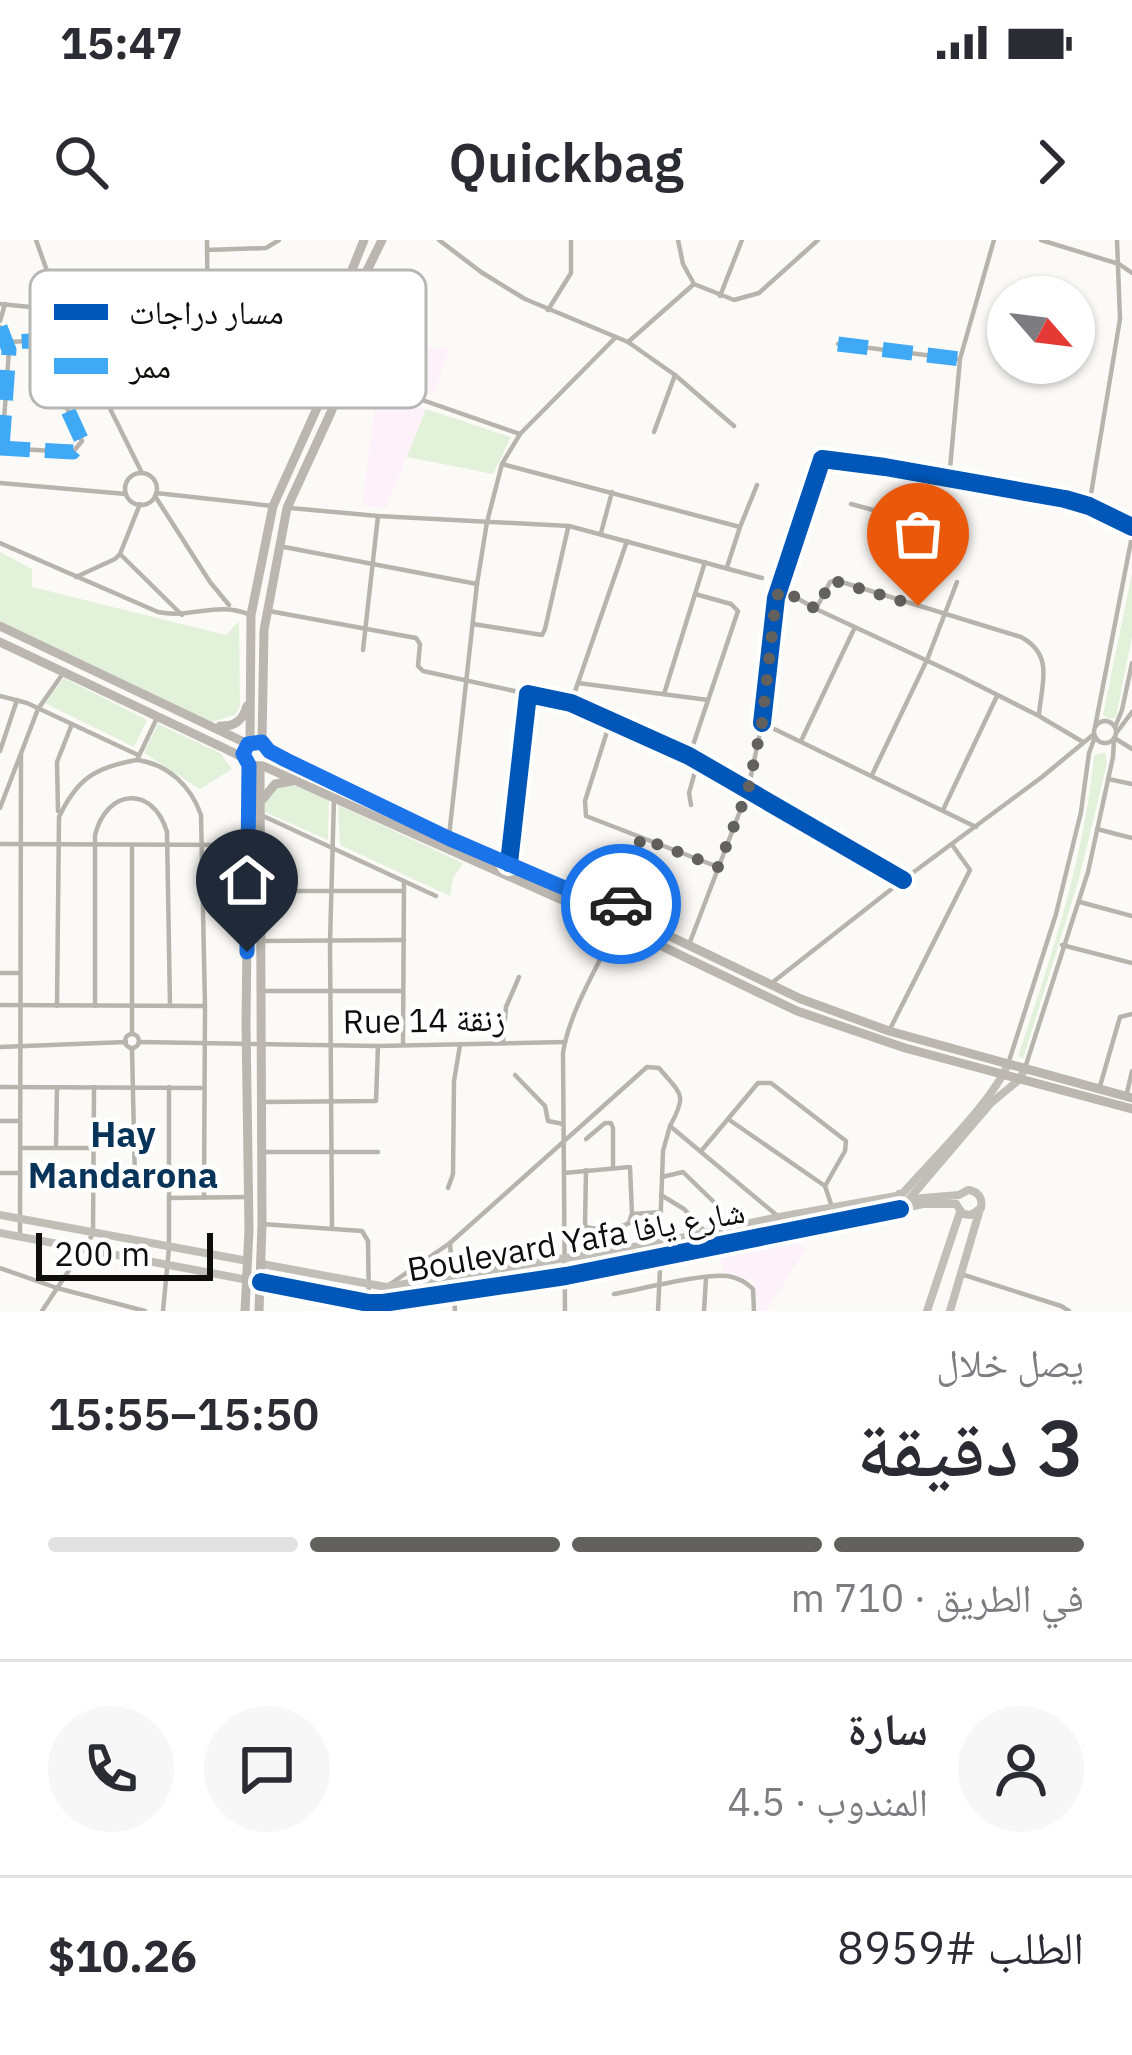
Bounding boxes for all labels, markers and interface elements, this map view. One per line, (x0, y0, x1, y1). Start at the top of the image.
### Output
text: 15:47 (60, 13, 183, 71)
text: Quickbag (448, 127, 684, 197)
icon: search (48, 129, 114, 195)
icon: forward (1018, 129, 1084, 195)
legend (30, 270, 426, 408)
north arrow (987, 276, 1095, 384)
map controls (987, 276, 1095, 384)
text: مسار دراجات (129, 290, 284, 333)
text: ممر (128, 344, 171, 387)
pin (867, 483, 969, 606)
icon: bag (885, 501, 951, 567)
pin (196, 829, 298, 952)
courier (561, 844, 681, 964)
icon: home (214, 847, 280, 913)
icon: car (588, 871, 654, 937)
street label: Rue 14 زنقة (342, 997, 506, 1042)
district label: Hay Mandarona (28, 1110, 218, 1198)
street label: Boulevard Yafa شارع يافا (404, 1189, 748, 1290)
scale bar (36, 1227, 213, 1280)
text: 200 m (54, 1232, 150, 1275)
text: يصل خلال (936, 1337, 1084, 1388)
text: 15:50–15:55 (48, 1384, 319, 1442)
text: 3 دقيقة (857, 1396, 1084, 1497)
text: في الطريق · 710 m (791, 1572, 1084, 1623)
text: سارة (847, 1699, 928, 1757)
button: phone (48, 1706, 174, 1832)
button: chat (204, 1706, 330, 1832)
button: person (958, 1706, 1084, 1832)
text: المندوب · 4.5 (728, 1776, 928, 1827)
text: الطلب #8959 (837, 1918, 1084, 1976)
text: $10.26 (48, 1926, 197, 1984)

